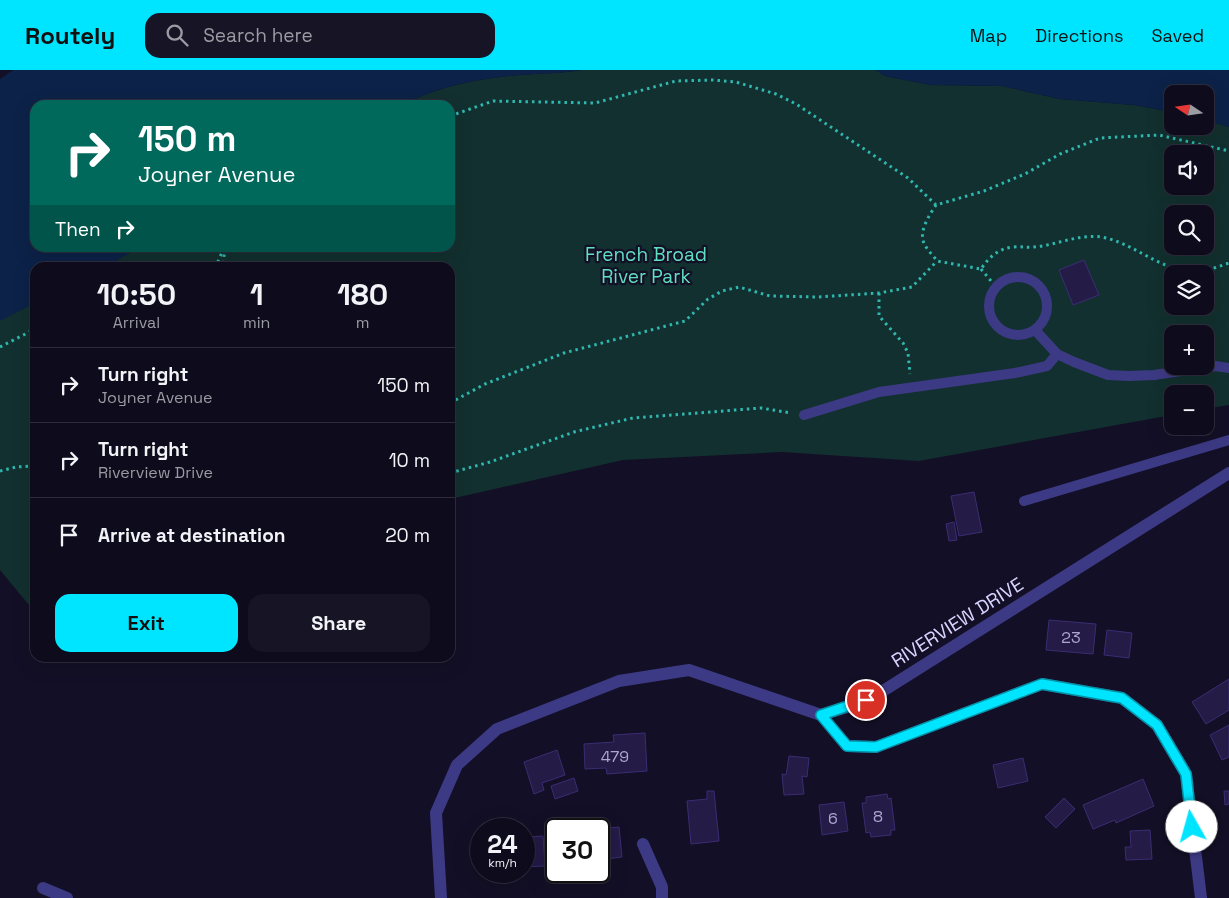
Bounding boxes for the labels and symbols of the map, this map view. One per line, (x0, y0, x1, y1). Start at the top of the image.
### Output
north arrow (1164, 85, 1214, 135)
park label: French Broad River Park (585, 242, 707, 289)
street label: RIVERVIEW DRIVE (887, 572, 1028, 673)
house number: 23 (1061, 627, 1081, 648)
pin (845, 679, 887, 721)
house number: 479 (601, 746, 629, 767)
position arrow (1165, 800, 1217, 852)
house number: 8 (873, 806, 883, 827)
house number: 6 (828, 808, 838, 829)
speed limit sign: 30 (545, 818, 610, 883)

